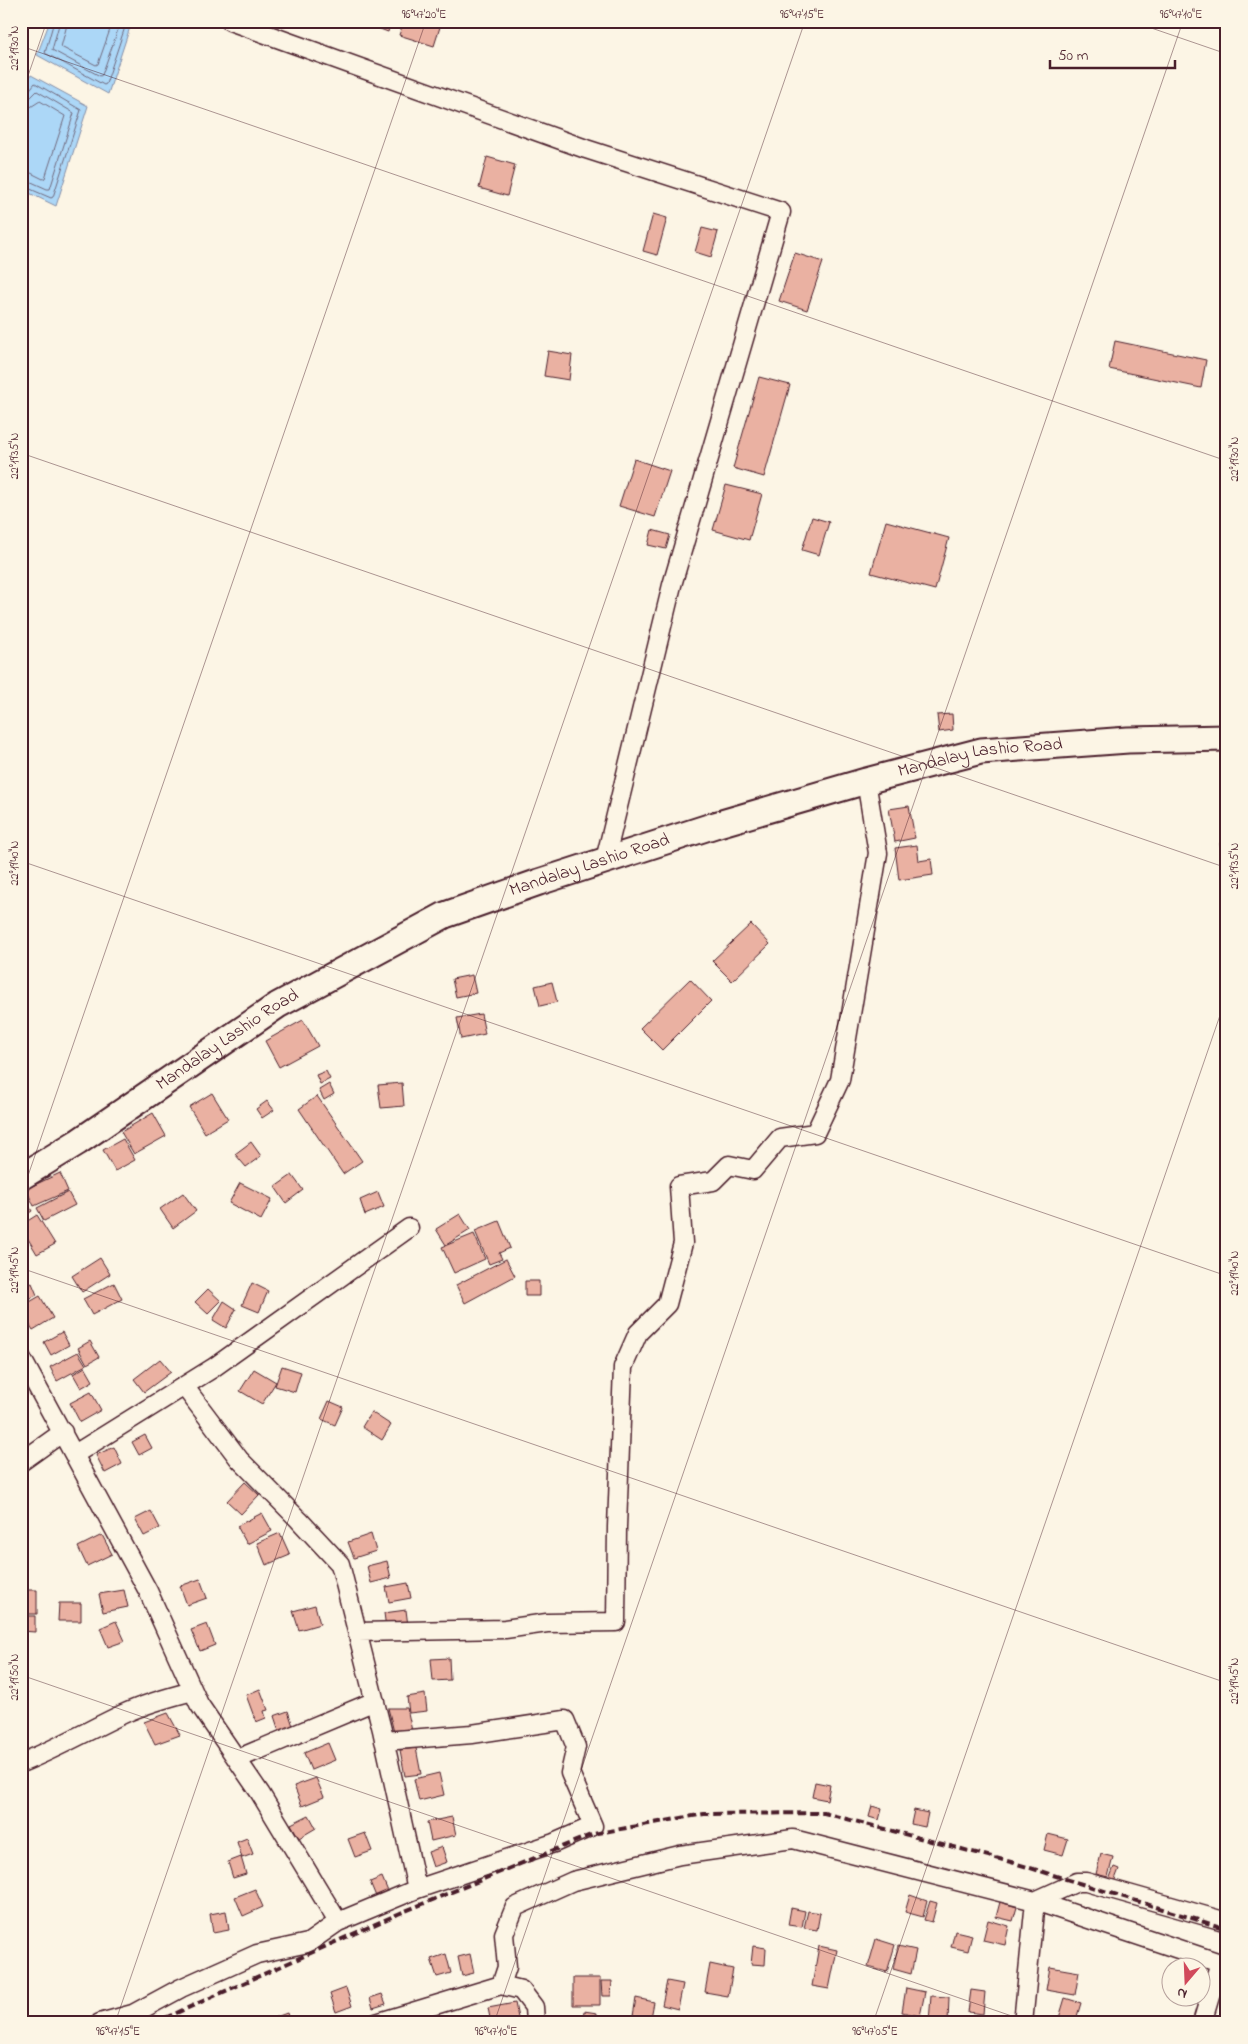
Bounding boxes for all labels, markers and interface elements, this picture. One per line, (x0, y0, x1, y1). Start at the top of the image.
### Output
text: 96°47'20"E (402, 6, 446, 24)
text: 96°47'15"E (780, 6, 824, 24)
text: 96°47'10"E (1160, 6, 1202, 24)
text: 22°19'30"N (6, 26, 24, 70)
scale bar (1050, 38, 1176, 70)
text: 50 m (1058, 45, 1089, 67)
text: 22°19'35"N (6, 433, 24, 479)
text: 22°19'30"N (1226, 437, 1244, 481)
street label: Mandalay Lashio Road (895, 732, 1064, 785)
street label: Mandalay Lashio Road (506, 827, 673, 904)
text: 22°19'40"N (6, 841, 24, 885)
text: 22°19'35"N (1226, 843, 1244, 889)
street label: Mandalay Lashio Road (151, 983, 304, 1098)
text: 22°19'45"N (6, 1247, 24, 1293)
text: 22°19'40"N (1226, 1251, 1244, 1295)
text: 22°19'50"N (6, 1654, 24, 1700)
text: 22°19'45"N (1226, 1658, 1244, 1704)
north arrow (1160, 1956, 1210, 2006)
text: N (1174, 1981, 1190, 2004)
text: 96°47'15"E (96, 2023, 140, 2041)
text: 96°47'10"E (475, 2023, 517, 2041)
text: 96°47'05"E (852, 2023, 898, 2041)

